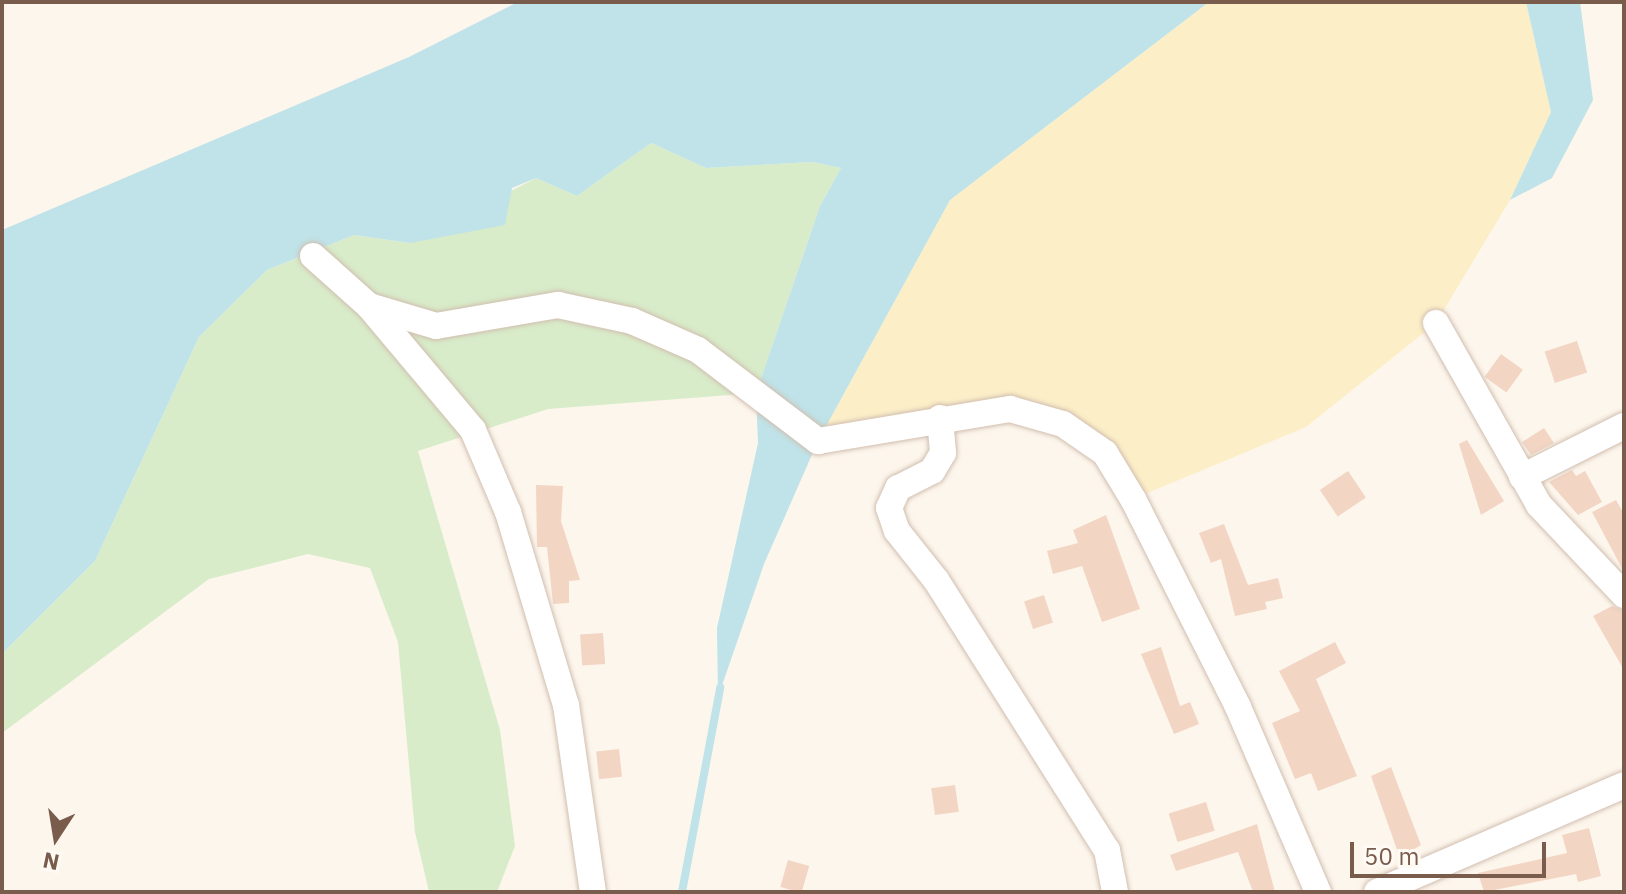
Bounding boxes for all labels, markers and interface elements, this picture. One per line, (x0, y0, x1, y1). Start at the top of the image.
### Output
north arrow (16, 798, 96, 878)
scale bar (1354, 826, 1550, 876)
text: 50 m (1364, 840, 1419, 872)
text: N (40, 846, 62, 878)

